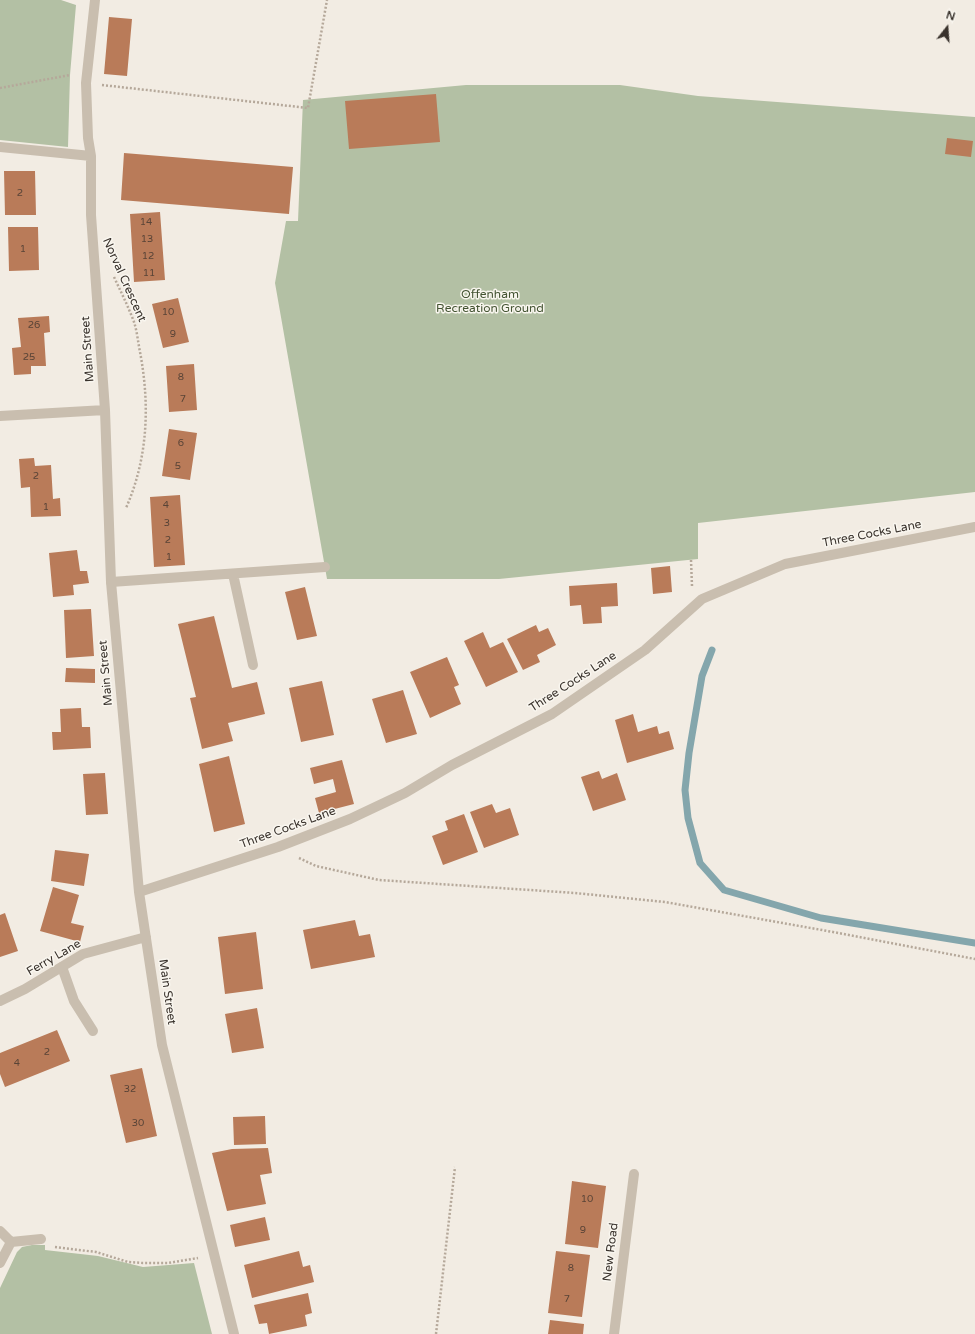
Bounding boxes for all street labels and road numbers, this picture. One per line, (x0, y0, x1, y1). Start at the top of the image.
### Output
street label: Norval Crescent (99, 236, 149, 324)
street label: Main Street (79, 316, 97, 382)
street label: Three Cocks Lane (821, 517, 923, 551)
street label: Main Street (96, 639, 116, 707)
street label: Three Cocks Lane (527, 649, 619, 715)
street label: Three Cocks Lane (238, 804, 338, 852)
street label: Ferry Lane (24, 937, 84, 979)
street label: Main Street (155, 958, 179, 1026)
street label: New Road (600, 1222, 622, 1282)

